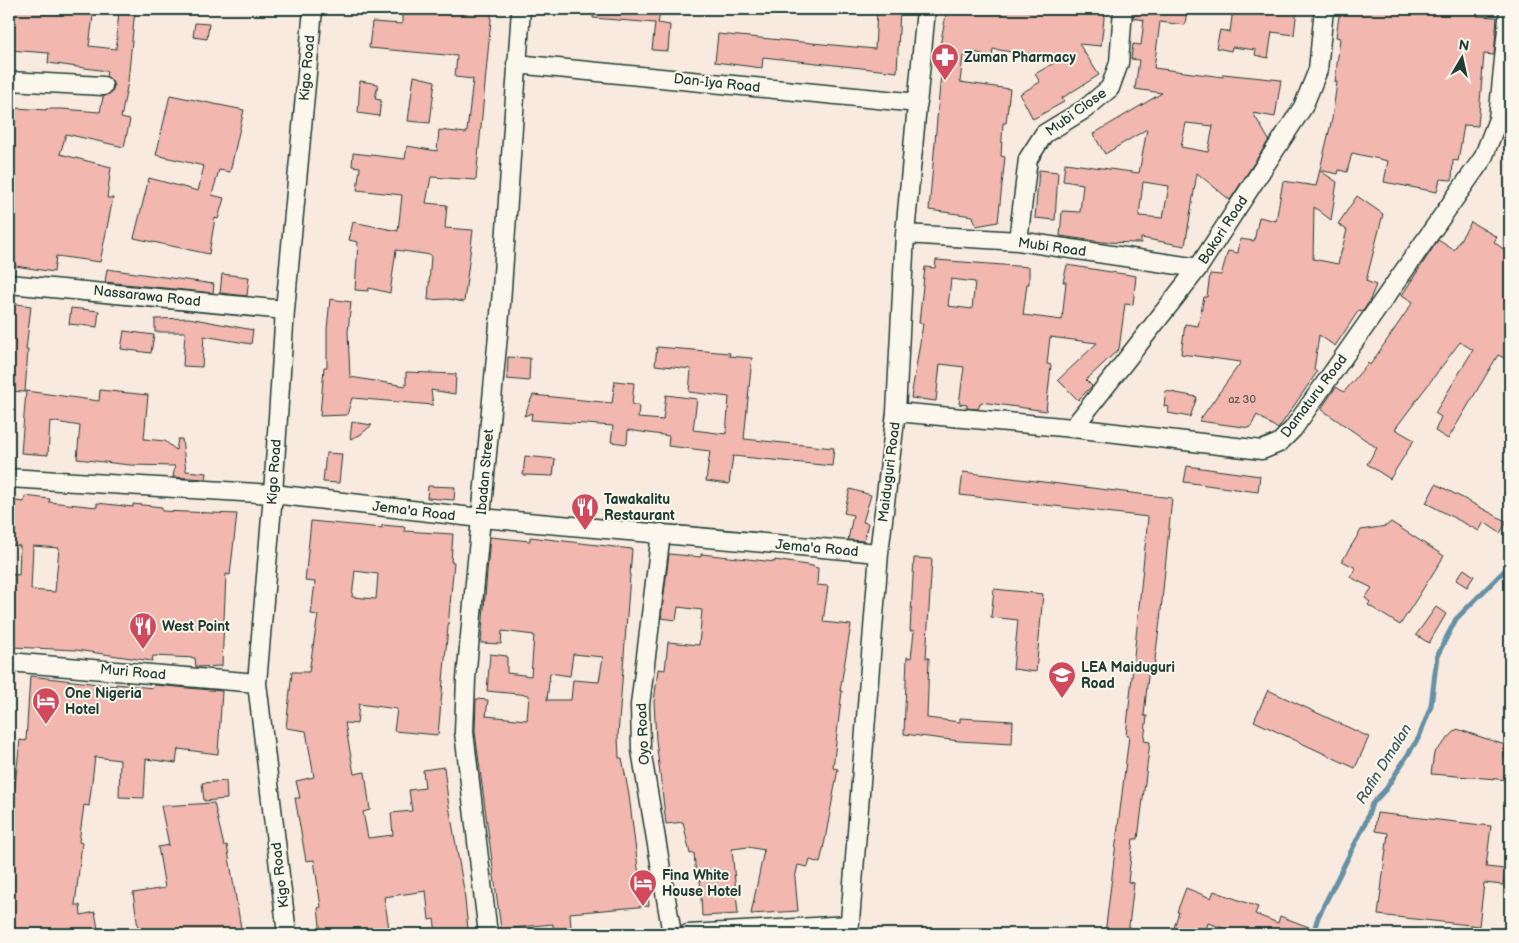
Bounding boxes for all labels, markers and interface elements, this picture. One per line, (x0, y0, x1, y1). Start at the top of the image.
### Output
north arrow (1436, 32, 1486, 82)
street label: Kigo Road (296, 34, 318, 102)
text: N (1457, 36, 1470, 55)
pharmacy icon: Zuman Pharmacy (930, 42, 960, 81)
place label: Zuman Pharmacy (964, 49, 1076, 66)
street label: Dan-Iya Road (673, 70, 761, 96)
street label: Mubi Close (1042, 84, 1110, 140)
street label: Bakori Road (1195, 193, 1251, 267)
street label: Mubi Road (1017, 234, 1087, 260)
street label: Nassarawa Road (93, 282, 201, 310)
street label: Damaturu Road (1277, 351, 1351, 441)
house number: az 30 (1228, 393, 1256, 406)
street label: Maiduguri Road (874, 421, 904, 523)
street label: Ibadan Street (473, 428, 497, 516)
street label: Kigo Road (263, 438, 285, 506)
place label: Tawakalitu Restaurant (604, 491, 675, 524)
restaurant icon: Tawakalitu Restaurant (570, 492, 600, 531)
street label: Jema'a Road (372, 497, 456, 525)
street label: Jema'a Road (775, 536, 859, 560)
restaurant icon: West Point (128, 611, 158, 650)
place label: West Point (162, 618, 230, 635)
place label: LEA Maiduguri Road (1081, 659, 1175, 692)
school or university icon: LEA Maiduguri Road (1047, 660, 1077, 699)
street label: Muri Road (99, 661, 167, 683)
place label: One Nigeria Hotel (65, 685, 142, 718)
hotel icon: One Nigeria Hotel (31, 686, 61, 725)
street label: Oyo Road (633, 702, 653, 766)
water label: Rafin Dmalan (1352, 720, 1416, 808)
street label: Kigo Road (268, 841, 292, 909)
place label: Fina White House Hotel (662, 867, 741, 900)
hotel icon: Fina White House Hotel (628, 868, 658, 907)

